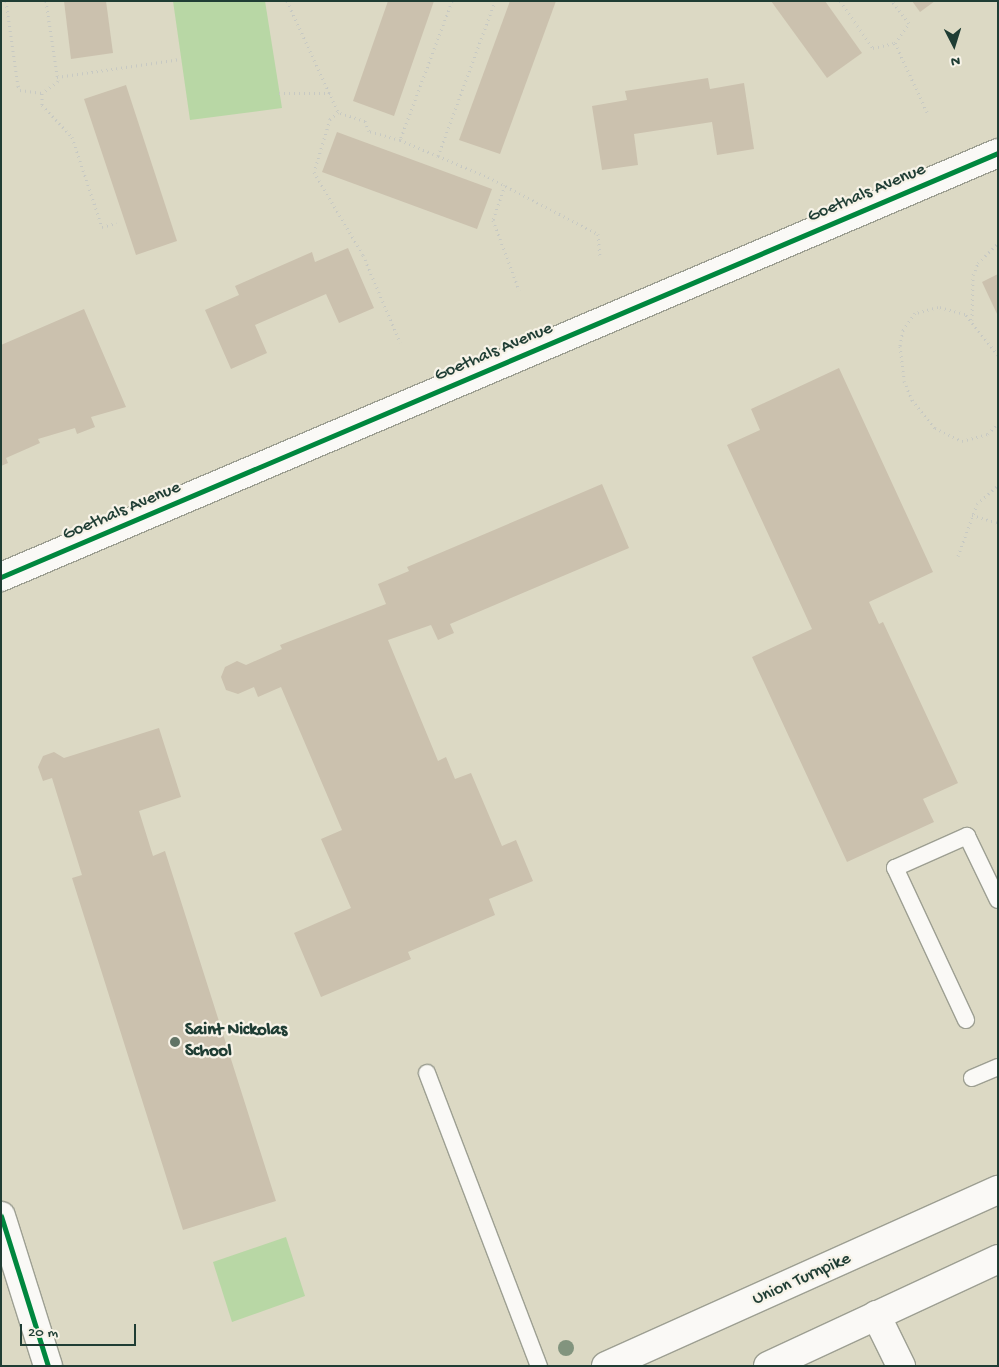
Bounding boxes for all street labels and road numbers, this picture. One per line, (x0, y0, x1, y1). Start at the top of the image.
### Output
street label: Goethals Avenue (805, 159, 929, 229)
street label: Goethals Avenue (432, 318, 556, 388)
street label: Goethals Avenue (60, 477, 184, 547)
street label: Union Turnpike (749, 1249, 855, 1311)

